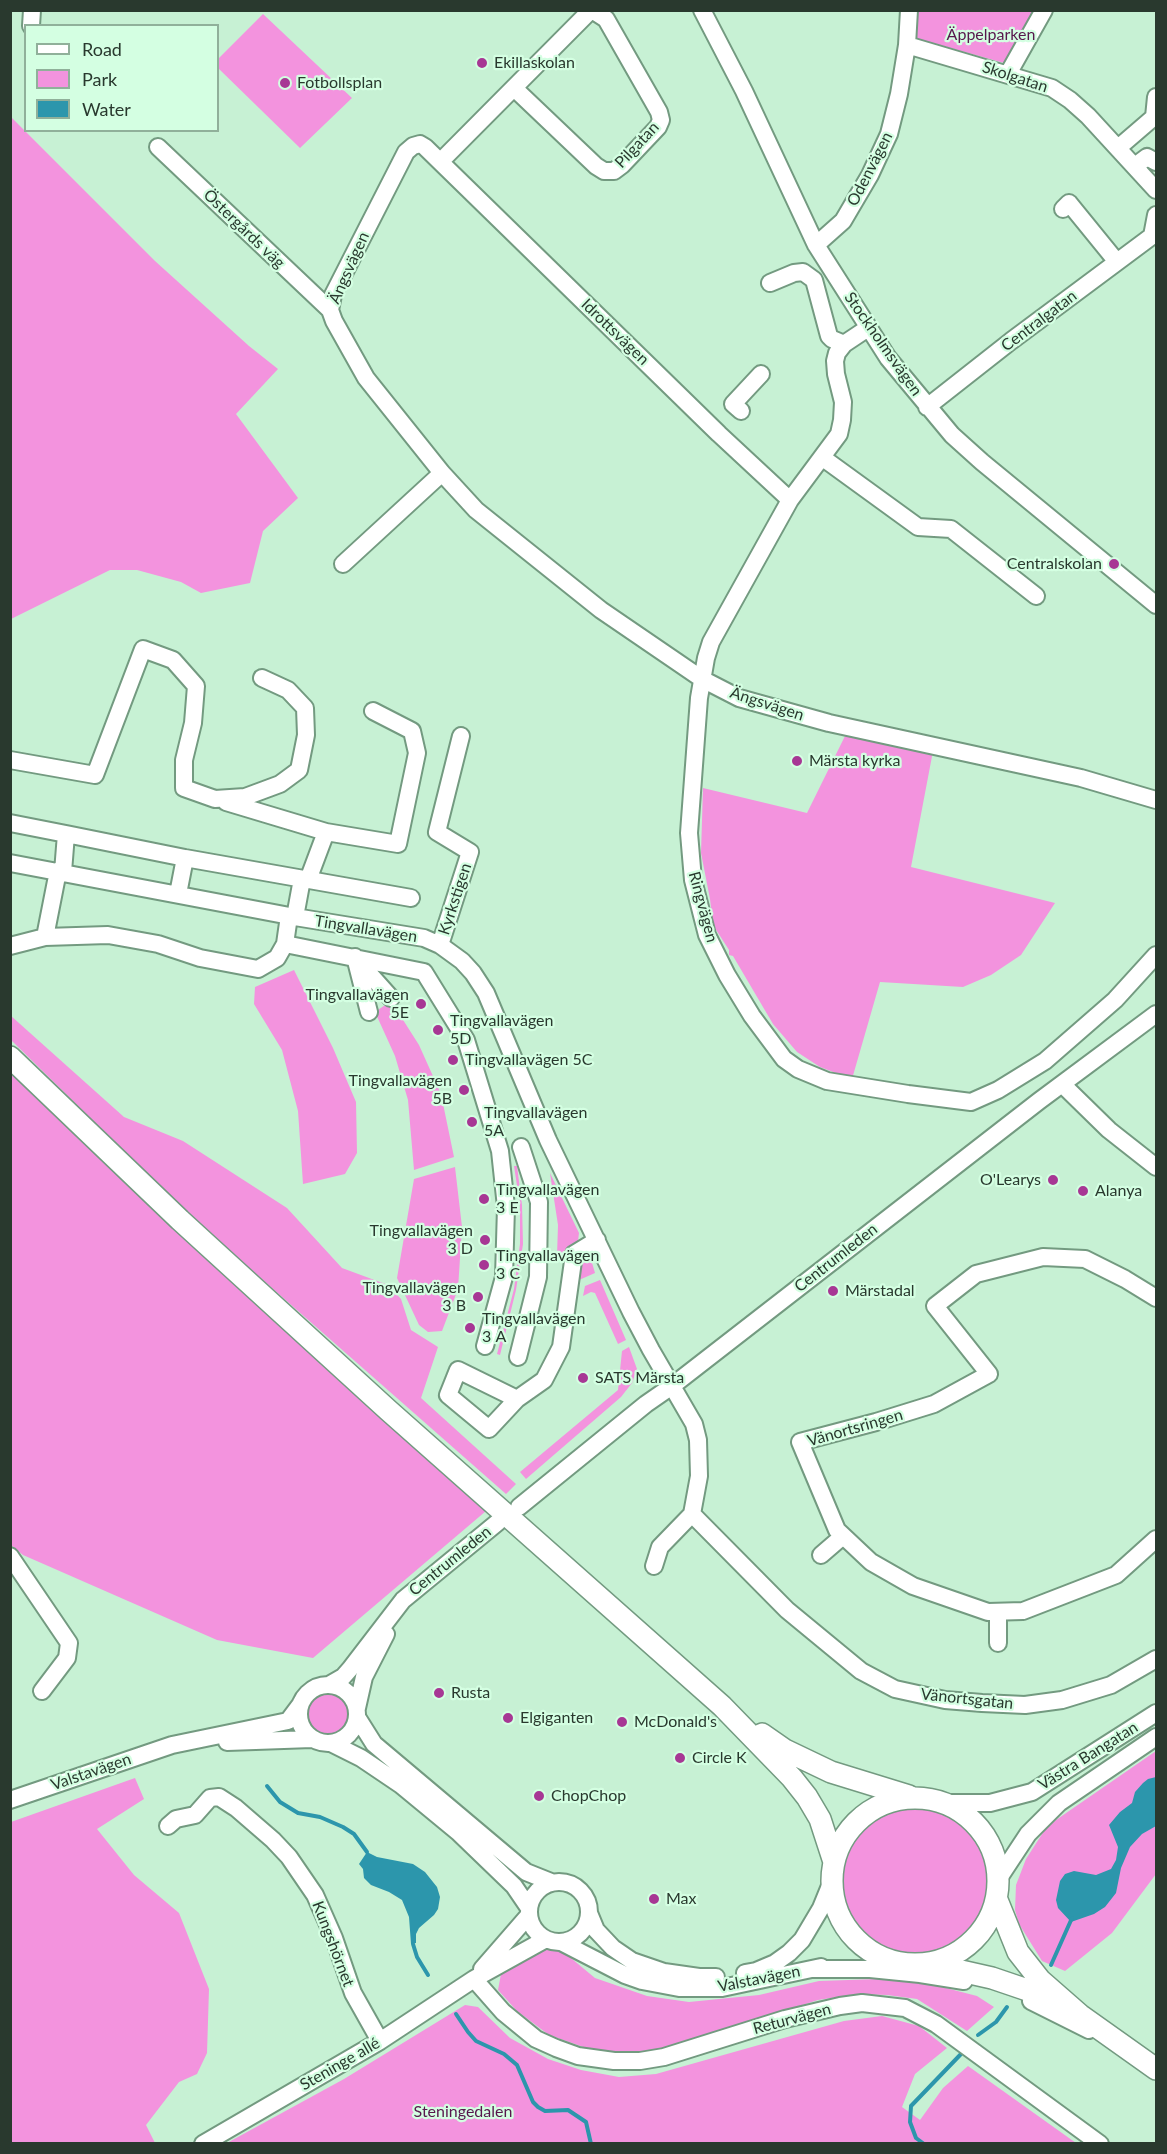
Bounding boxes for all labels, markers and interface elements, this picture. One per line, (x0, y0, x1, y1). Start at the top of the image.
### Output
legend (24, 24, 219, 132)
park label: Äppelparken (947, 25, 1035, 45)
text: Road (82, 38, 122, 60)
place label: Ekillaskolan (494, 53, 575, 73)
marker: Ekillaskolan (475, 56, 489, 70)
street label: Skolgatan (980, 57, 1050, 97)
text: Park (82, 68, 117, 90)
place label: Fotbollsplan (297, 73, 382, 93)
marker: Fotbollsplan (278, 76, 292, 90)
text: Water (82, 98, 131, 120)
street label: Pilgatan (611, 118, 663, 172)
street label: Odenvägen (843, 129, 897, 209)
street label: Östergårds väg (199, 185, 289, 273)
street label: Ängsvägen (325, 229, 373, 307)
street label: Centralgatan (997, 286, 1081, 356)
street label: Stockholmsvägen (840, 288, 926, 400)
street label: Idrottsvägen (577, 295, 653, 369)
place label: Centralskolan (1007, 554, 1102, 574)
marker: Centralskolan (1107, 557, 1121, 571)
street label: Ängsvägen (728, 683, 806, 725)
place label: Märsta kyrka (809, 751, 900, 771)
marker: Märsta kyrka (790, 754, 804, 768)
street label: Kyrkstigen (434, 861, 476, 937)
street label: Ringvägen (684, 869, 722, 945)
street label: Tingvallavägen (313, 911, 419, 947)
place label: Tingvallavägen 5E (306, 985, 409, 1023)
marker: Tingvallavägen 5E (414, 997, 428, 1011)
place label: Tingvallavägen 5D (450, 1011, 553, 1049)
marker: Tingvallavägen 5D (431, 1023, 445, 1037)
place label: Tingvallavägen 5C (465, 1050, 593, 1070)
marker: Tingvallavägen 5C (446, 1053, 460, 1067)
place label: Tingvallavägen 5B (349, 1071, 452, 1109)
marker: Tingvallavägen 5B (457, 1083, 471, 1097)
place label: Tingvallavägen 5A (484, 1103, 587, 1141)
marker: Tingvallavägen 5A (465, 1115, 479, 1129)
place label: O'Learys (980, 1170, 1041, 1190)
marker: O'Learys (1046, 1173, 1060, 1187)
place label: Tingvallavägen 3 E (496, 1180, 599, 1218)
place label: Alanya (1095, 1181, 1142, 1201)
marker: Alanya (1076, 1184, 1090, 1198)
marker: Tingvallavägen 3 E (477, 1192, 491, 1206)
street label: Centrumleden (791, 1220, 881, 1296)
place label: Tingvallavägen 3 D (370, 1221, 473, 1259)
marker: Tingvallavägen 3 D (478, 1233, 492, 1247)
place label: Tingvallavägen 3 C (496, 1246, 599, 1284)
marker: Tingvallavägen 3 C (477, 1258, 491, 1272)
place label: Tingvallavägen 3 B (363, 1278, 466, 1316)
place label: Märstadal (845, 1281, 915, 1301)
marker: Märstadal (826, 1284, 840, 1298)
marker: Tingvallavägen 3 B (471, 1290, 485, 1304)
place label: Tingvallavägen 3 A (482, 1309, 585, 1347)
marker: Tingvallavägen 3 A (463, 1321, 477, 1335)
place label: SATS Märsta (595, 1368, 684, 1388)
marker: SATS Märsta (576, 1371, 590, 1385)
street label: Vänortsringen (805, 1405, 905, 1451)
street label: Centrumleden (405, 1522, 495, 1600)
place label: Rusta (451, 1683, 490, 1703)
street label: Vänortsgatan (920, 1685, 1014, 1713)
marker: Rusta (432, 1686, 446, 1700)
place label: Elgiganten (520, 1708, 593, 1728)
marker: Elgiganten (501, 1711, 515, 1725)
place label: McDonald's (634, 1712, 717, 1732)
marker: McDonald's (615, 1715, 629, 1729)
street label: Västra Bangatan (1035, 1718, 1141, 1794)
place label: Circle K (692, 1748, 747, 1768)
street label: Valstavägen (48, 1749, 134, 1795)
marker: Circle K (673, 1751, 687, 1765)
place label: ChopChop (551, 1786, 626, 1806)
marker: ChopChop (532, 1789, 546, 1803)
place label: Max (666, 1889, 697, 1909)
marker: Max (647, 1892, 661, 1906)
street label: Kungshörnet (308, 1898, 358, 1990)
street label: Valstavägen (716, 1962, 802, 1996)
street label: Returvägen (751, 1999, 833, 2039)
street label: Steninge allé (297, 2033, 383, 2095)
park label: Steningedalen (414, 2102, 512, 2122)

